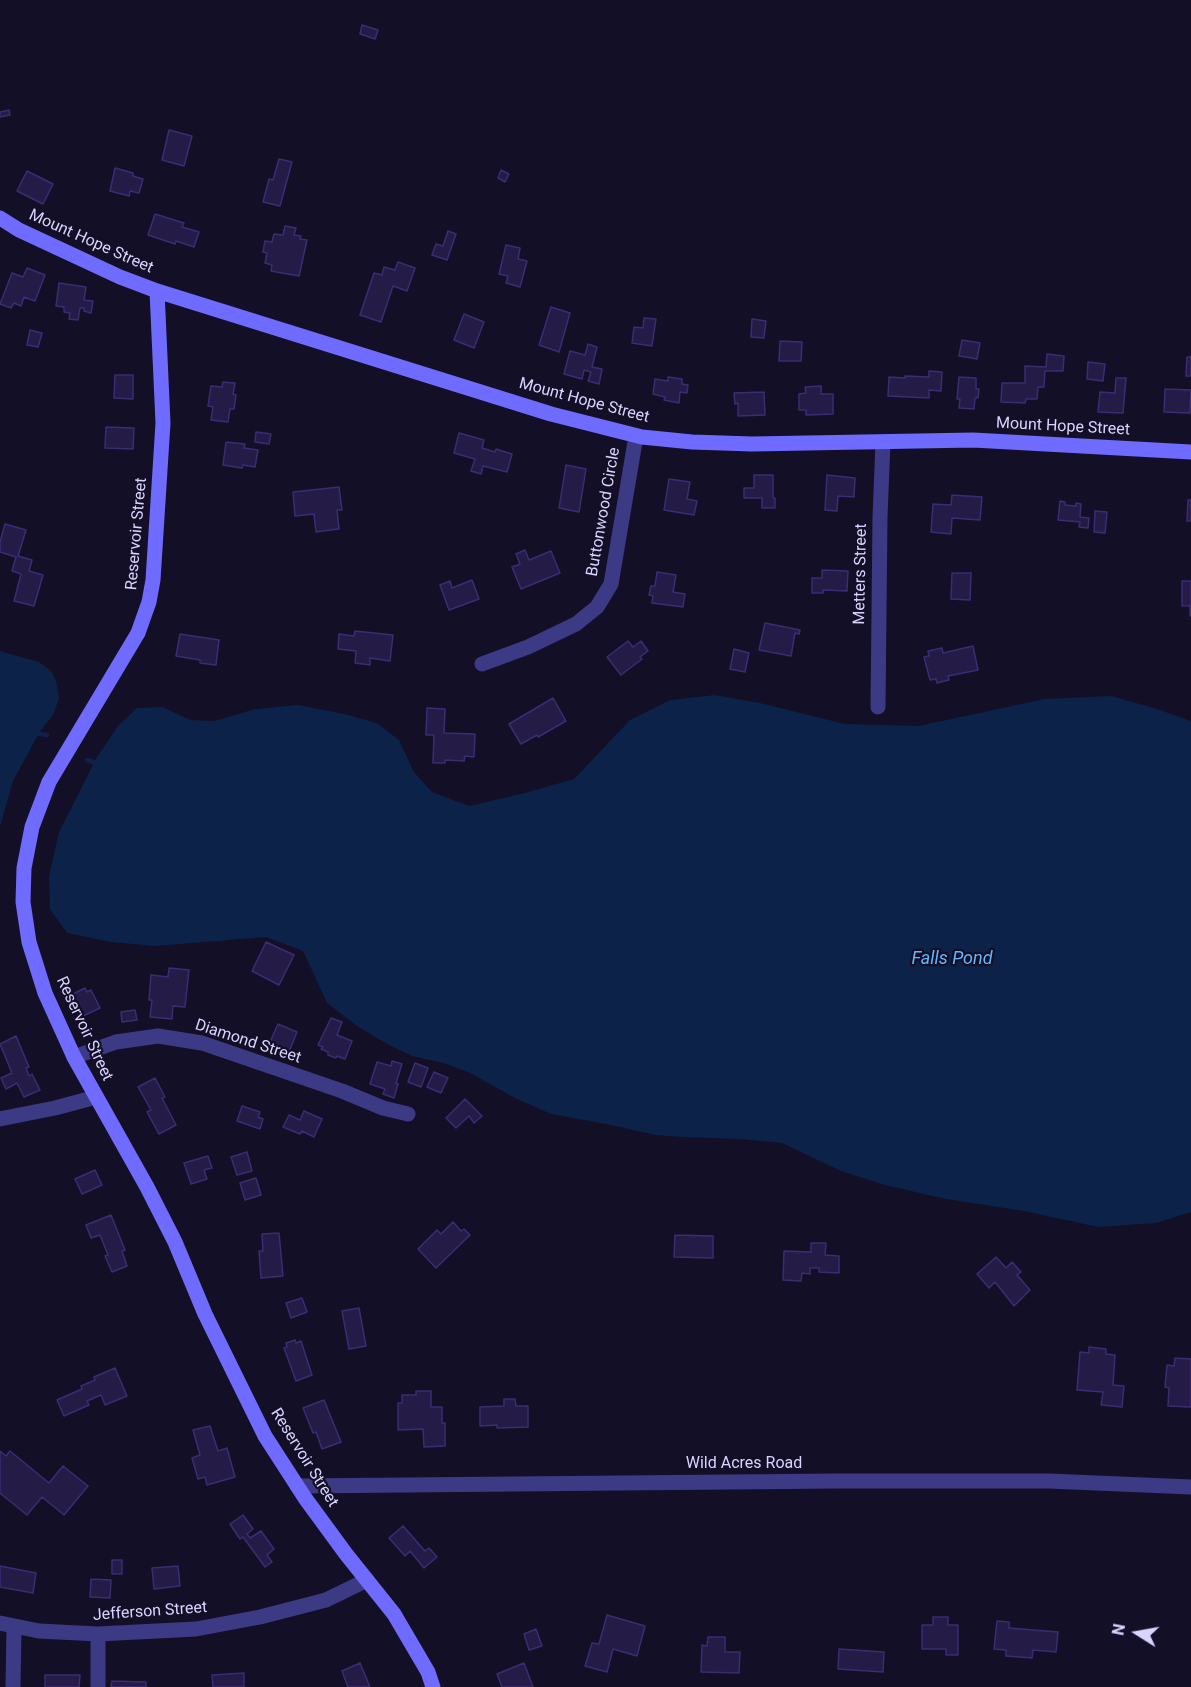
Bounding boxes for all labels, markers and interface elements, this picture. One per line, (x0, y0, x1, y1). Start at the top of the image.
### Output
street label: Mount Hope Street (26, 206, 156, 278)
street label: Mount Hope Street (517, 374, 651, 428)
street label: Mount Hope Street (996, 414, 1130, 440)
street label: Buttonwood Circle (583, 446, 625, 578)
street label: Reservoir Street (123, 477, 151, 591)
street label: Metters Street (851, 523, 871, 625)
water label: Falls Pond (911, 948, 993, 970)
street label: Reservoir Street (51, 974, 117, 1084)
street label: Diamond Street (193, 1016, 303, 1068)
street label: Reservoir Street (266, 1405, 342, 1511)
street label: Wild Acres Road (686, 1454, 802, 1474)
street label: Jefferson Street (92, 1598, 208, 1626)
north arrow (1107, 1603, 1167, 1663)
text: N (1108, 1622, 1129, 1637)

